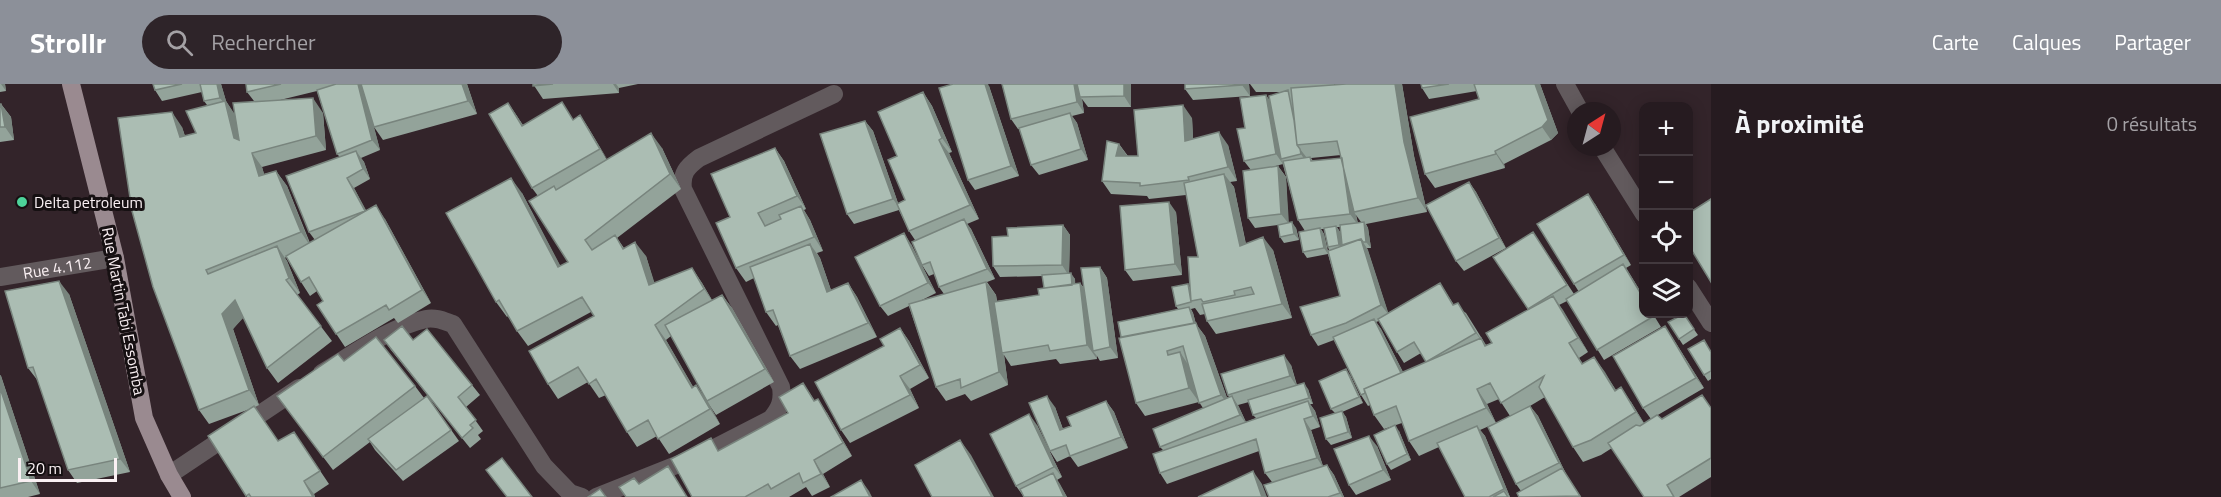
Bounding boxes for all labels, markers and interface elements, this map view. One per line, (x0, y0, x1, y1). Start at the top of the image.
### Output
search box (142, 15, 562, 69)
text: Strollr (30, 21, 106, 64)
text: Rechercher (211, 25, 316, 59)
icon: search (163, 26, 196, 59)
text: Carte (1932, 26, 1979, 58)
text: Calques (2012, 26, 2081, 58)
text: Partager (2114, 26, 2191, 58)
north arrow (1567, 102, 1621, 156)
map controls (1639, 102, 1693, 318)
button: + (1639, 102, 1693, 156)
text: À proximité (1735, 104, 1864, 143)
text: 0 résultats (2107, 108, 2197, 139)
button: − (1639, 156, 1693, 210)
place label: Delta petroleum (34, 190, 143, 214)
marker: Delta petroleum (15, 195, 29, 209)
button: locate (1639, 210, 1693, 264)
street label: Rue Martin Tabi Essomba (96, 225, 152, 397)
street label: Rue 4.112 (21, 250, 93, 285)
button: layers (1639, 264, 1693, 318)
scale bar (18, 455, 117, 482)
text: 20 m (27, 456, 62, 480)

